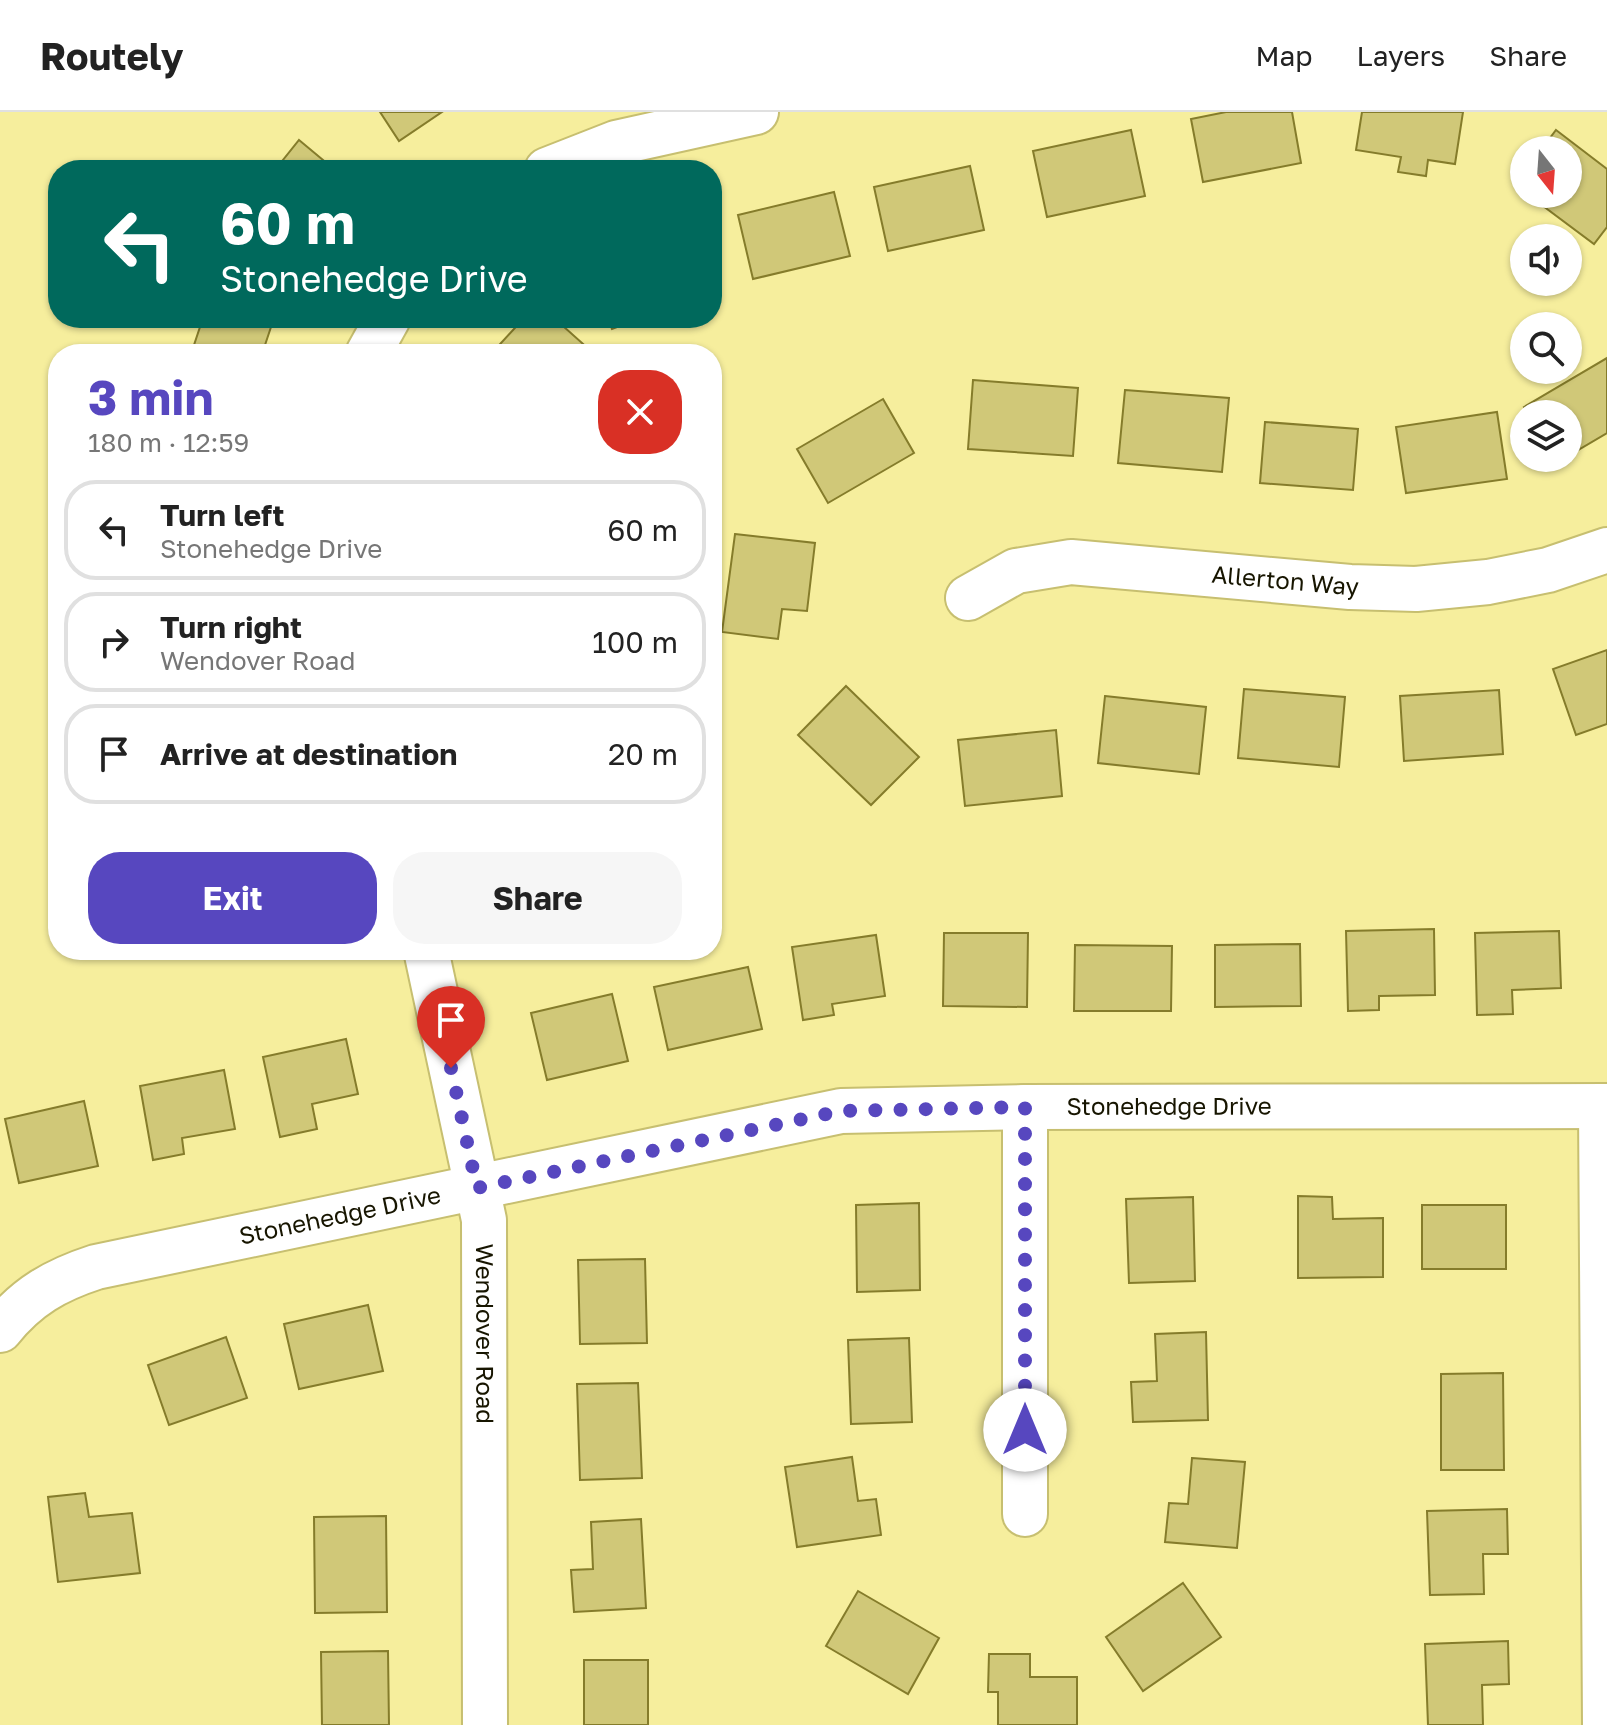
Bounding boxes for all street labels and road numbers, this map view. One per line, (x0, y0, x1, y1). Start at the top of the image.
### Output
street label: Allerton Way (1211, 559, 1360, 600)
street label: Stonehedge Drive (1066, 1091, 1272, 1120)
street label: Stonehedge Drive (236, 1179, 443, 1250)
street label: Wendover Road (471, 1244, 500, 1424)

